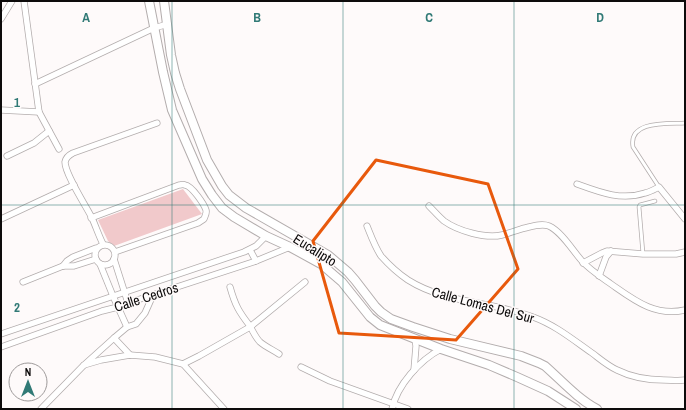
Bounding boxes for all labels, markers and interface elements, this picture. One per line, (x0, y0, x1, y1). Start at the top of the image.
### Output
text: A (82, 9, 90, 26)
text: B (253, 9, 261, 26)
text: C (425, 9, 433, 26)
text: D (596, 9, 604, 26)
text: 1 (14, 94, 20, 111)
street label: Eucalipto (290, 230, 340, 270)
street label: Calle Cedros (112, 278, 181, 316)
street label: Calle Lomas Del Sur (430, 283, 536, 327)
text: 2 (14, 299, 20, 316)
north arrow (8, 362, 48, 402)
text: N (25, 365, 31, 379)

